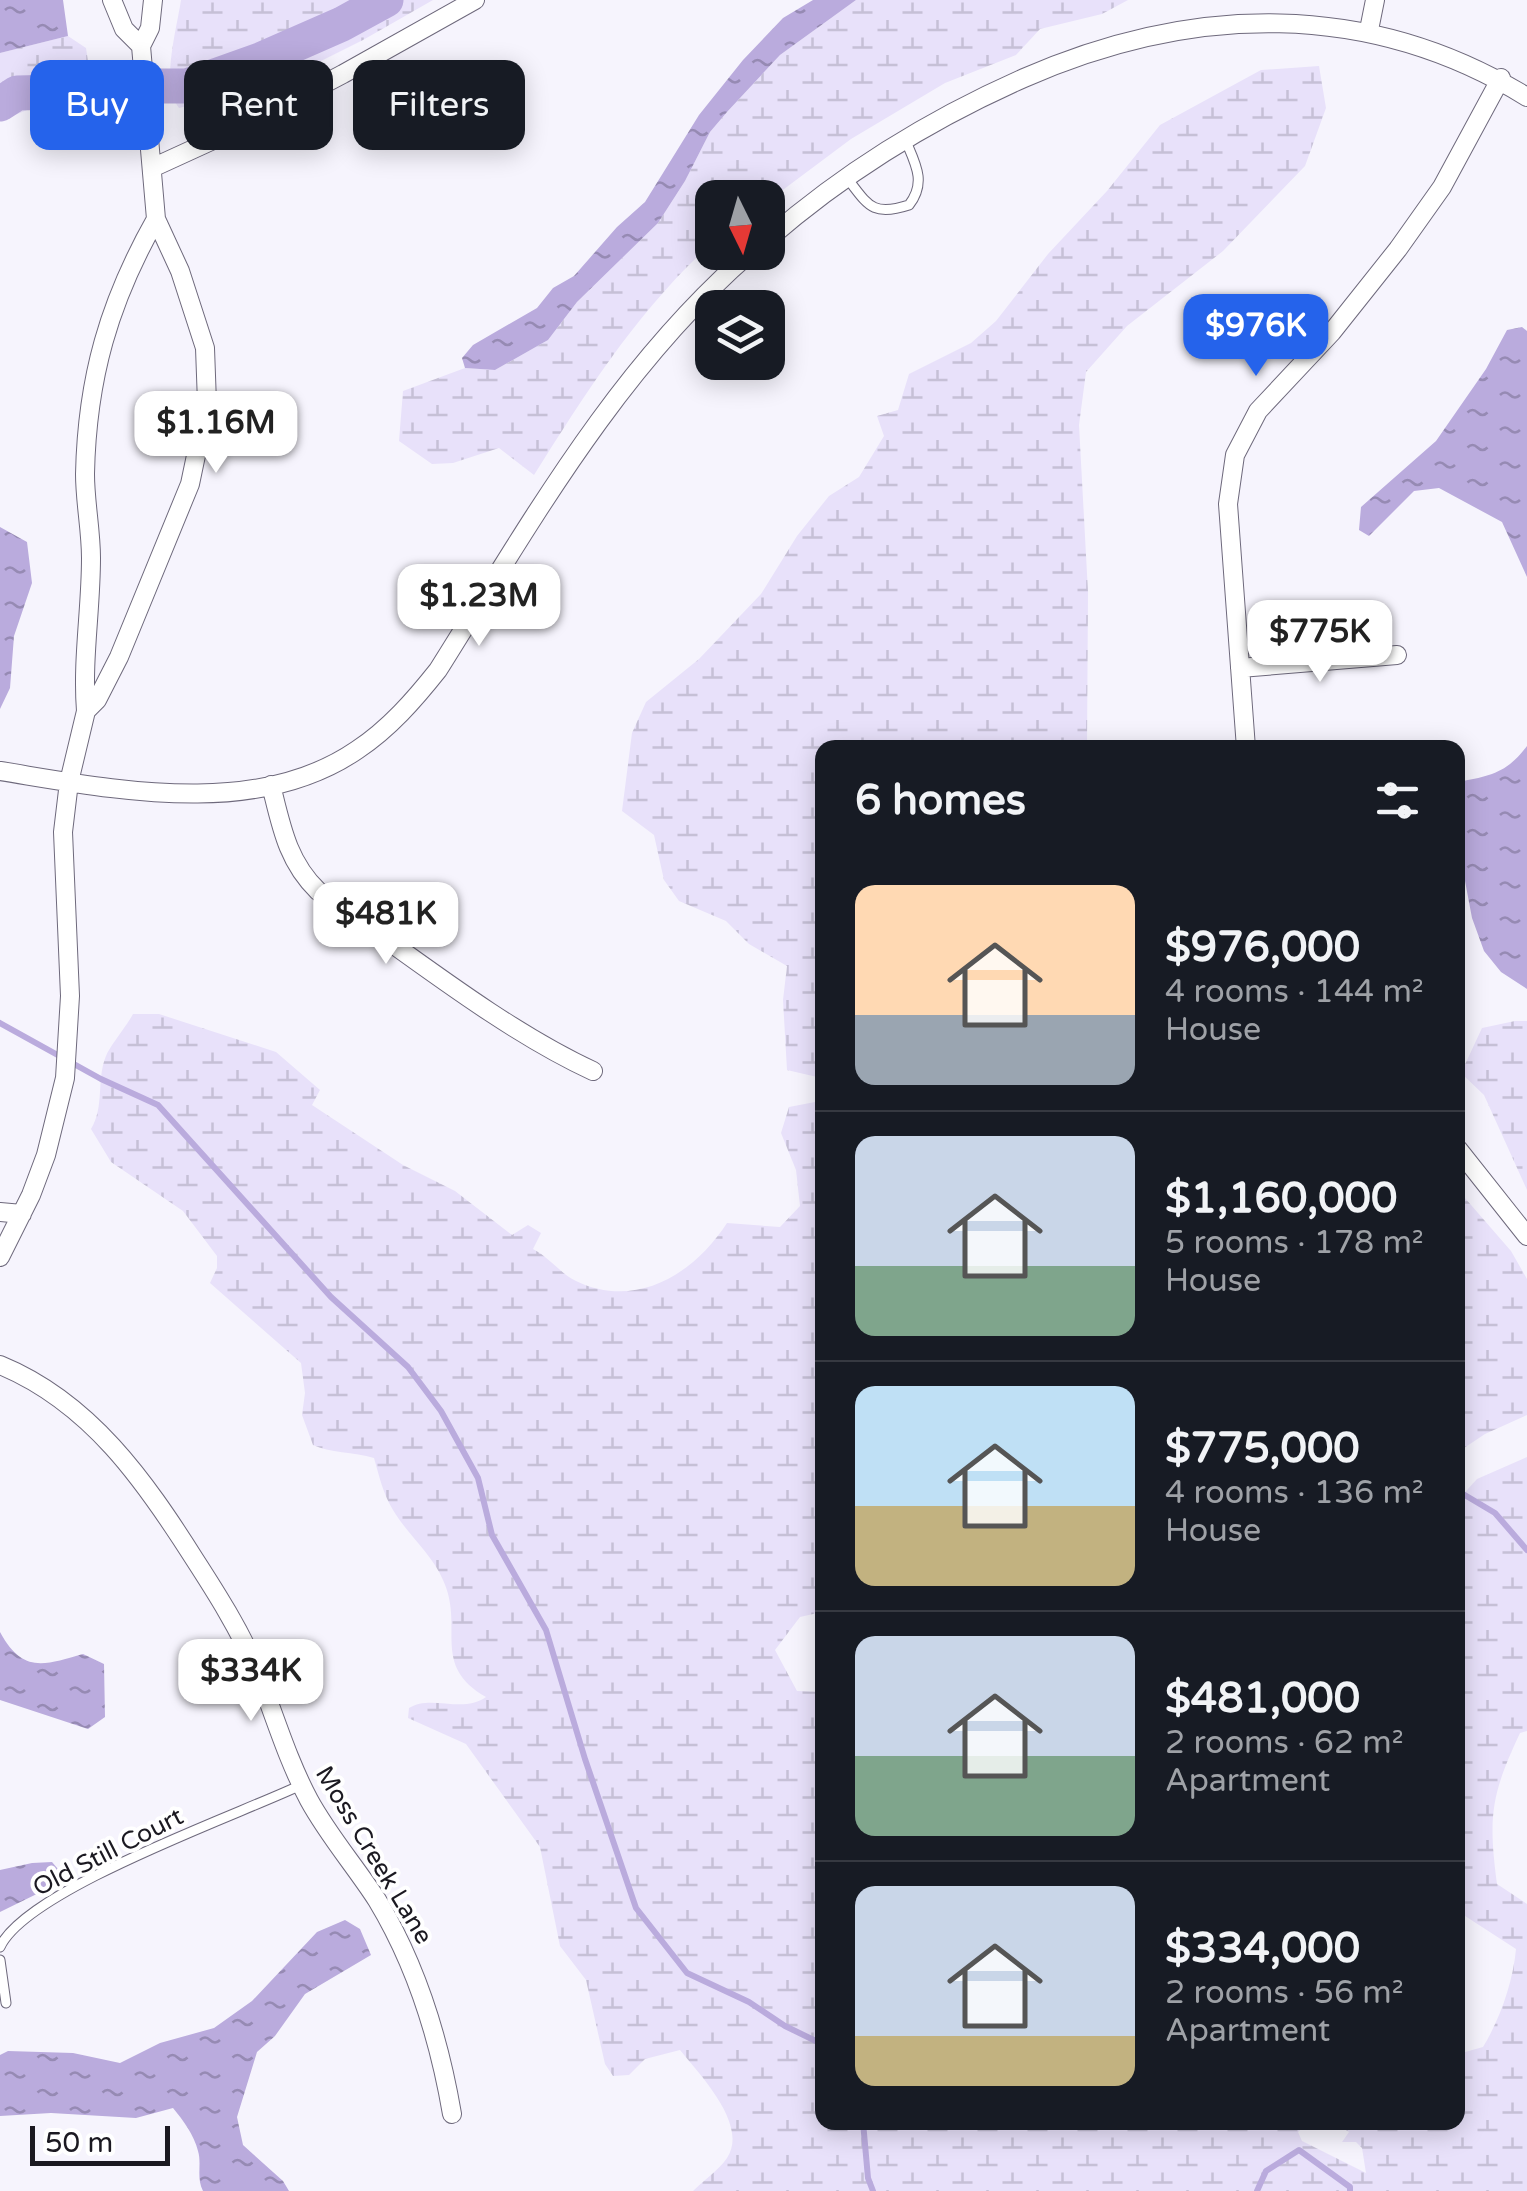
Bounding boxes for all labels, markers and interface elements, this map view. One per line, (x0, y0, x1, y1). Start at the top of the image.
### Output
chip: Buy (30, 60, 164, 150)
chip: Rent (184, 60, 333, 150)
chip: Filters (353, 60, 525, 150)
north arrow (695, 180, 785, 270)
map controls (695, 180, 785, 380)
button: layers (695, 290, 785, 380)
pin: $976K (1186, 294, 1326, 379)
text: $976K (1205, 307, 1307, 345)
pin: $1.16M (135, 391, 297, 476)
text: $1.16M (156, 404, 276, 442)
pin: $1.23M (398, 564, 560, 649)
text: $1.23M (419, 577, 539, 615)
pin: $775K (1250, 600, 1390, 685)
text: $775K (1269, 613, 1371, 651)
icon: filters (1370, 773, 1425, 828)
text: 6 homes (855, 775, 1026, 826)
pin: $481K (316, 882, 456, 967)
text: $481K (335, 895, 437, 933)
text: $976,000 (1165, 922, 1360, 973)
icon: home (935, 925, 1055, 1045)
text: 4 rooms · 144 m² (1165, 973, 1424, 1011)
text: House (1165, 1011, 1261, 1049)
text: $1,160,000 (1165, 1173, 1397, 1224)
icon: home (935, 1176, 1055, 1296)
text: 5 rooms · 178 m² (1165, 1224, 1424, 1262)
text: House (1165, 1262, 1261, 1300)
text: $775,000 (1165, 1423, 1360, 1474)
icon: home (935, 1426, 1055, 1546)
text: 4 rooms · 136 m² (1165, 1474, 1424, 1512)
text: House (1165, 1512, 1261, 1550)
pin: $334K (181, 1639, 321, 1724)
text: $334K (200, 1652, 302, 1690)
text: $481,000 (1165, 1673, 1360, 1724)
icon: home (935, 1676, 1055, 1796)
text: 2 rooms · 62 m² (1165, 1724, 1404, 1762)
street label: Moss Creek Lane (309, 1761, 439, 1949)
text: Apartment (1165, 1762, 1330, 1800)
street label: Old Still Court (28, 1801, 189, 1903)
text: $334,000 (1165, 1923, 1360, 1974)
icon: home (935, 1926, 1055, 2046)
text: 2 rooms · 56 m² (1165, 1974, 1404, 2012)
text: Apartment (1165, 2012, 1330, 2050)
scale bar (30, 2121, 170, 2166)
text: 50 m (45, 2126, 113, 2160)

